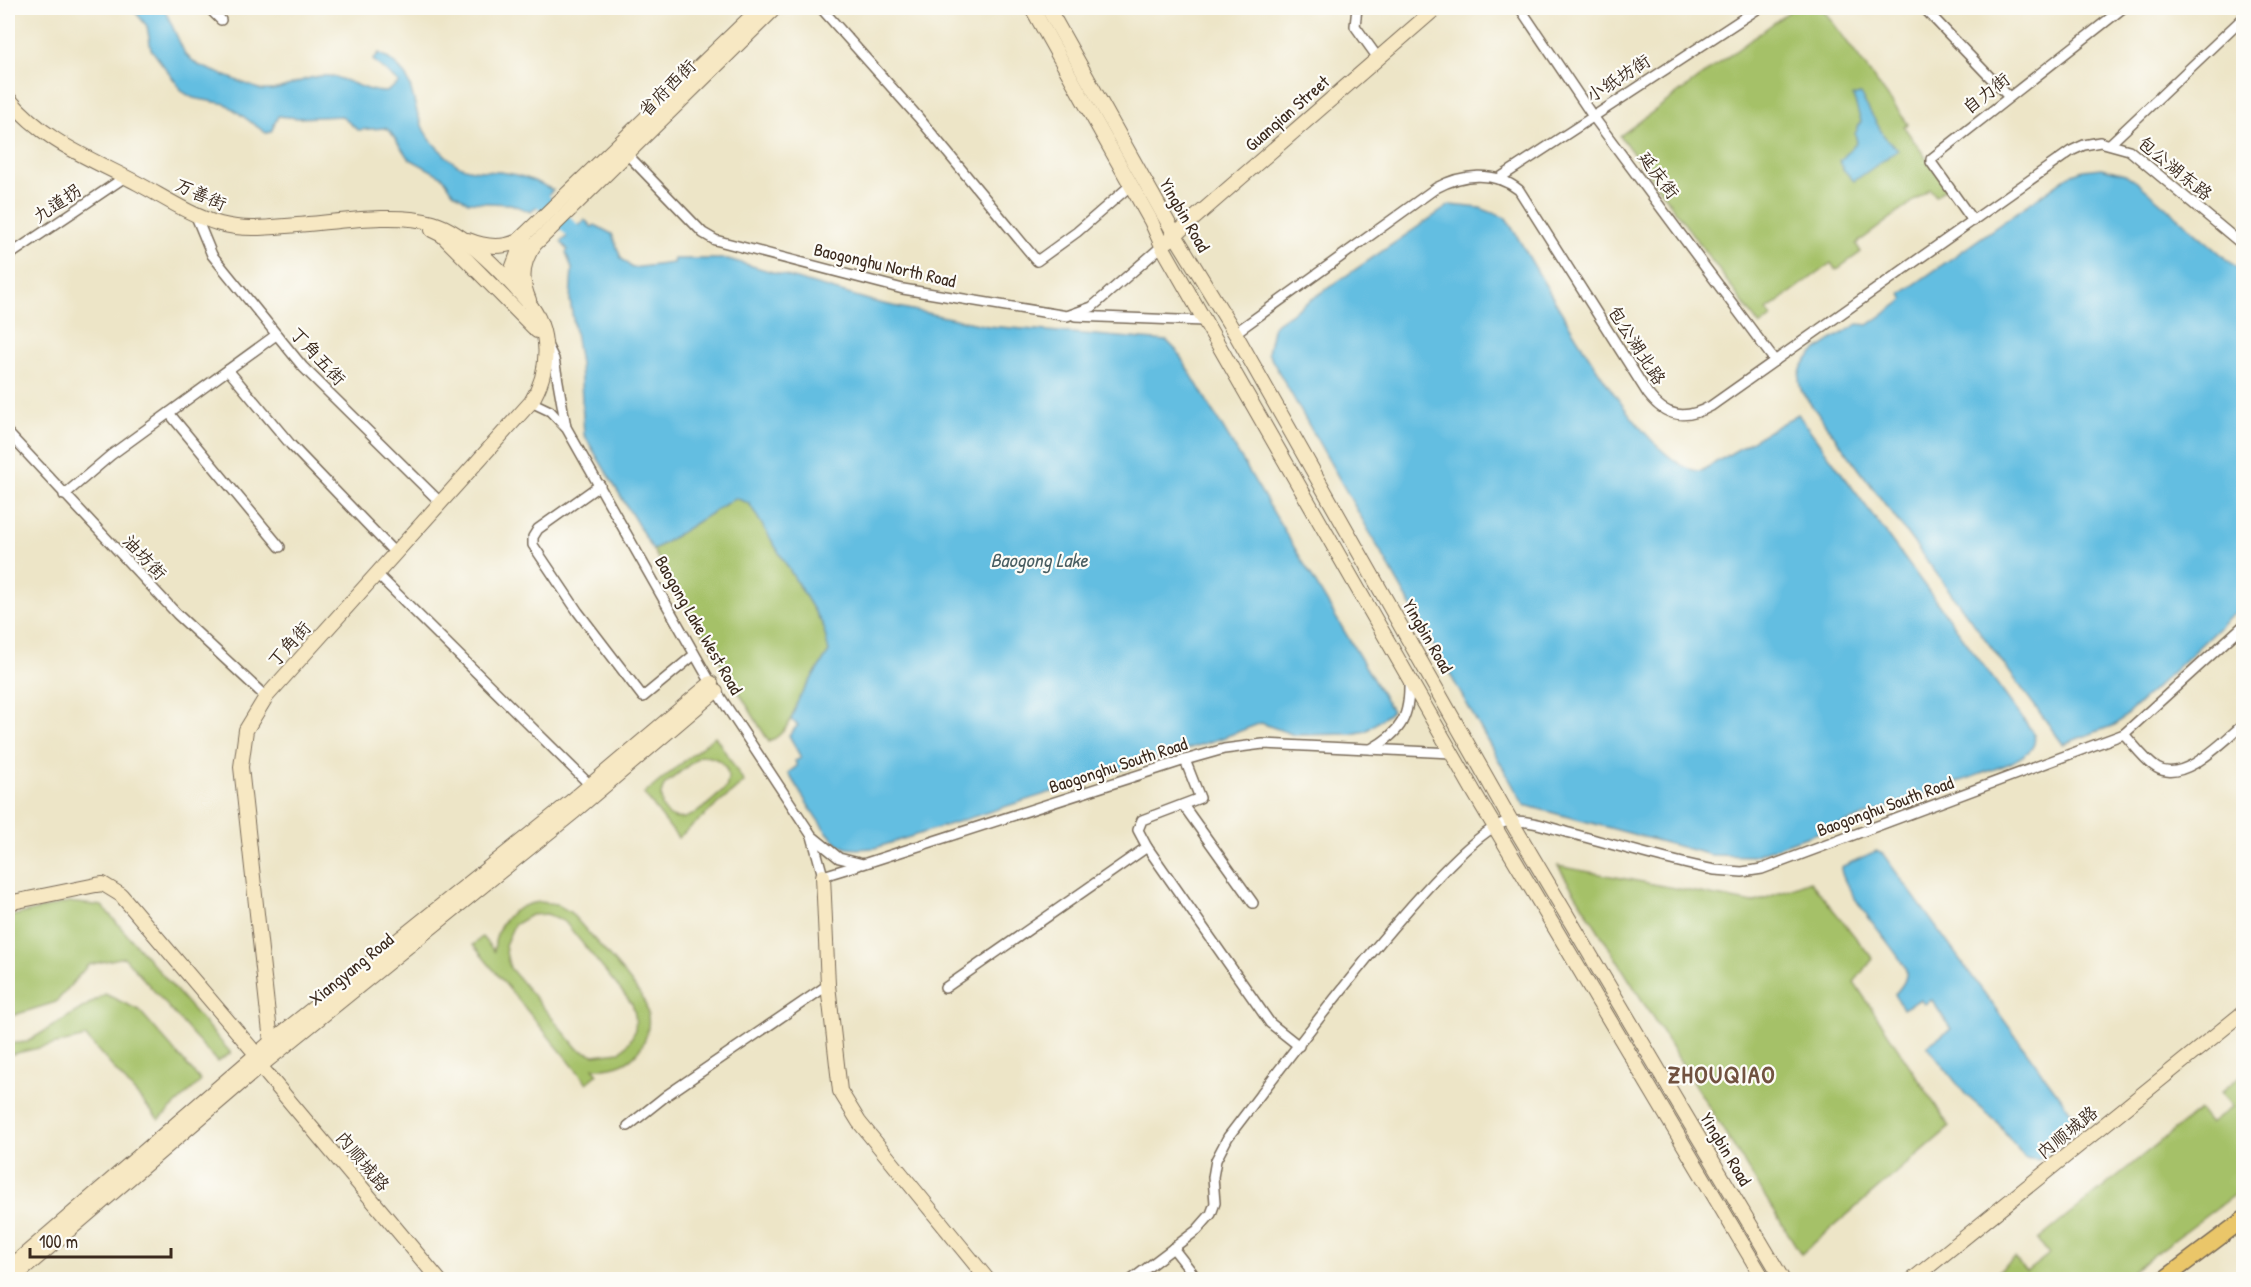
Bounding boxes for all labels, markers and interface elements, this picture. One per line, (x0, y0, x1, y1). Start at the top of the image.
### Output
street label: 小纸坊街 (1581, 48, 1655, 108)
street label: 省府西街 (633, 54, 701, 122)
street label: 自力街 (1957, 67, 2015, 119)
street label: Guanqian Street (1239, 69, 1335, 157)
street label: 包公湖东路 (2132, 130, 2218, 206)
street label: 延庆街 (1633, 146, 1685, 204)
street label: 万善街 (171, 172, 231, 216)
street label: Yingbin Road (1154, 174, 1216, 256)
street label: 九道拐 (28, 178, 86, 228)
street label: Baogonghu North Road (812, 237, 958, 293)
street label: 包公湖北路 (1602, 300, 1672, 390)
street label: 丁角五街 (284, 321, 352, 391)
street label: 油坊街 (117, 529, 173, 585)
water label: Baogong Lake (990, 546, 1089, 574)
street label: Baogong Lake West Road (649, 551, 749, 699)
street label: Yingbin Road (1397, 595, 1459, 677)
street label: 丁角街 (262, 616, 316, 672)
street label: Baogonghu South Road (1046, 731, 1190, 799)
street label: Baogonghu South Road (1813, 770, 1957, 842)
street label: Xiangyang Road (303, 927, 399, 1011)
district label: ZHOUQIAO (1668, 1058, 1776, 1090)
street label: 内顺城路 (2031, 1100, 2103, 1164)
street label: Yingbin Road (1694, 1108, 1758, 1190)
street label: 内顺城路 (330, 1125, 396, 1197)
scale bar (30, 1221, 171, 1259)
text: 100 m (39, 1229, 78, 1254)

